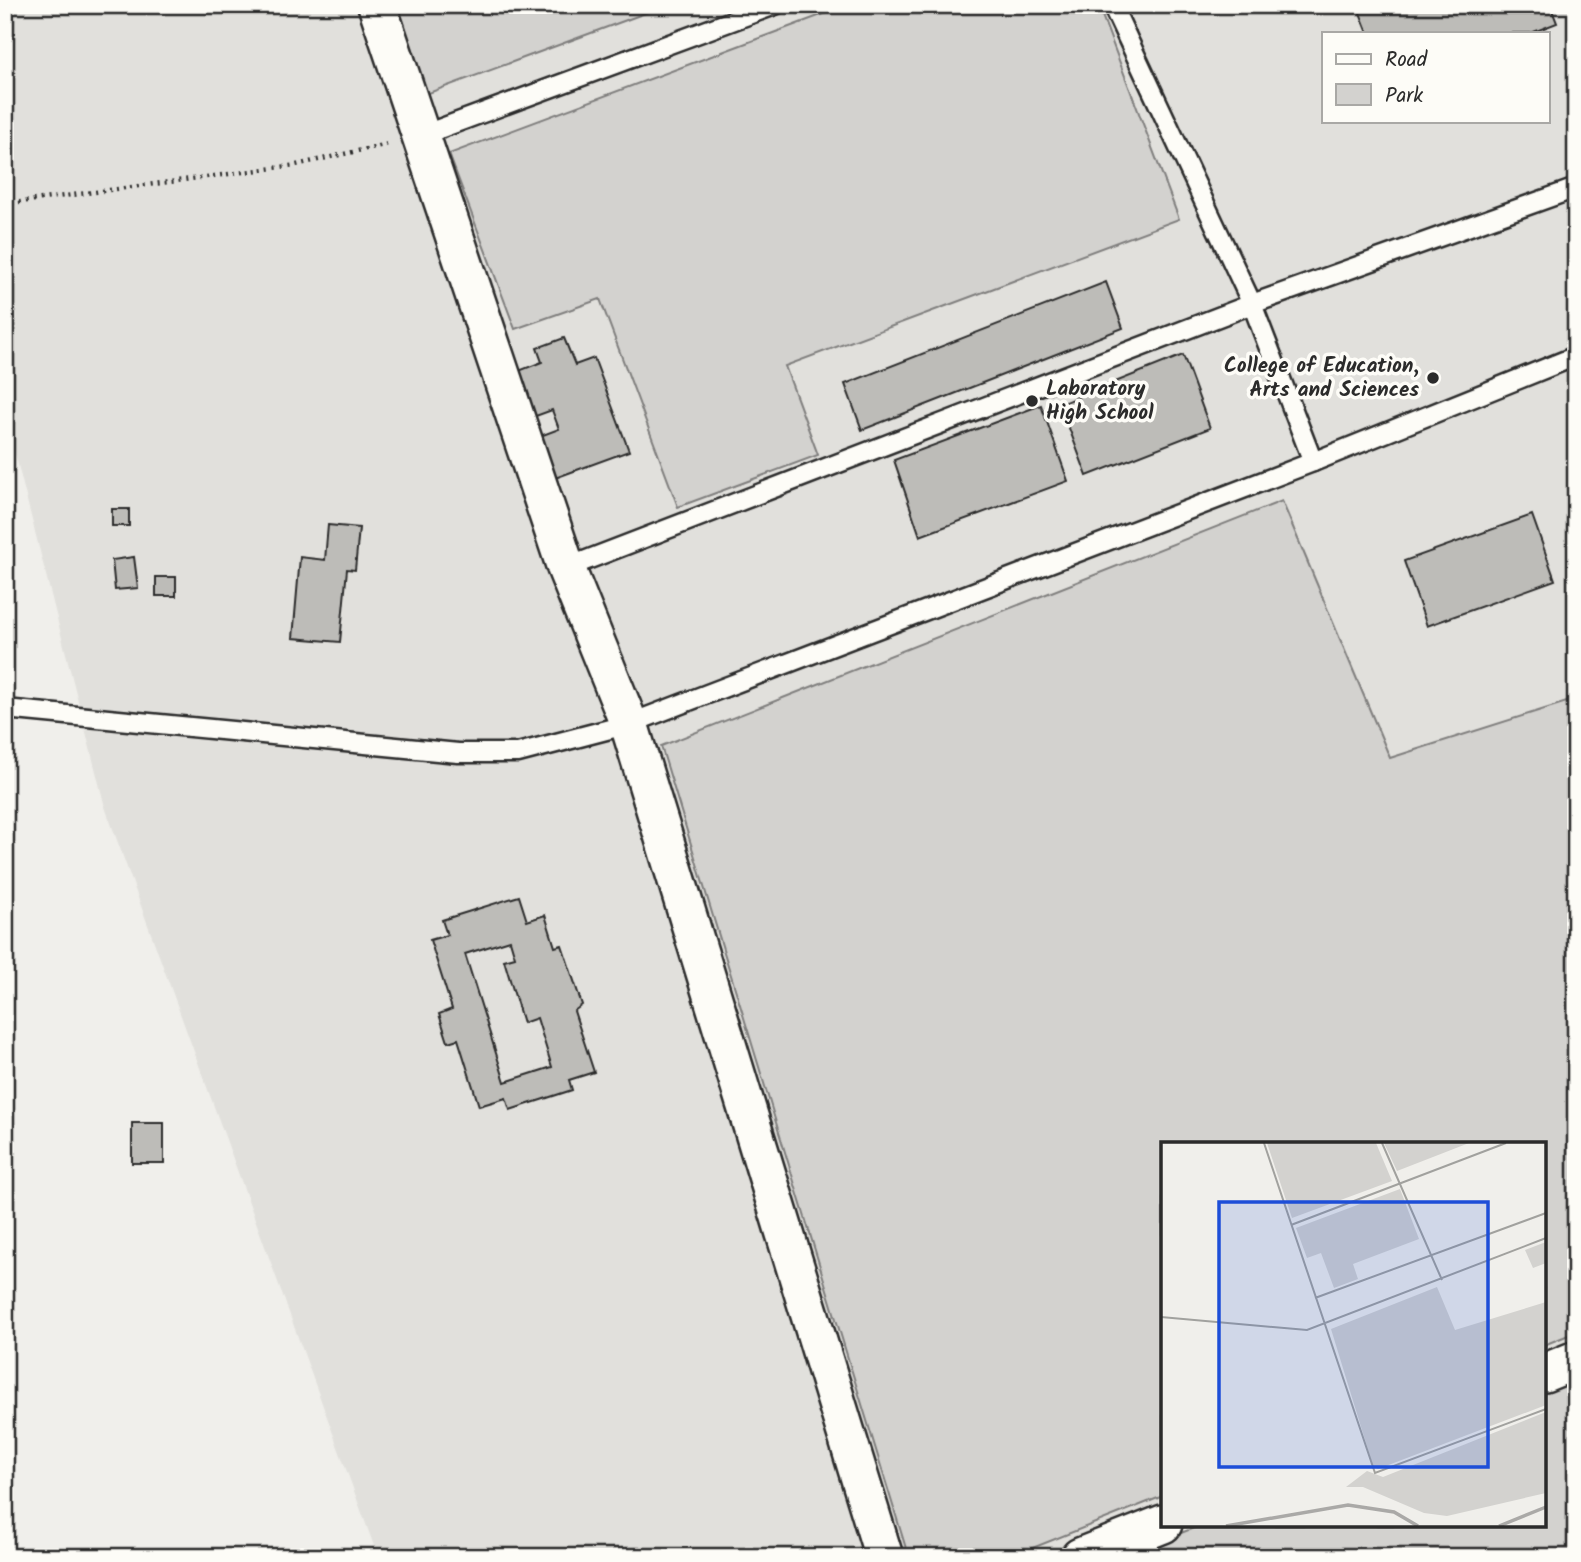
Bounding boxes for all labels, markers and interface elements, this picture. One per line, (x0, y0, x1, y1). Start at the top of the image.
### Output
legend (1322, 32, 1550, 122)
text: Road (1385, 44, 1428, 77)
text: Park (1385, 80, 1423, 113)
place label: College of Education, Arts and Sciences (1224, 350, 1419, 407)
marker: College of Education, Arts and Sciences (1425, 370, 1441, 386)
place label: Laboratory High School (1046, 373, 1154, 430)
marker: Laboratory High School (1024, 393, 1040, 409)
inset map (1161, 1142, 1546, 1527)

